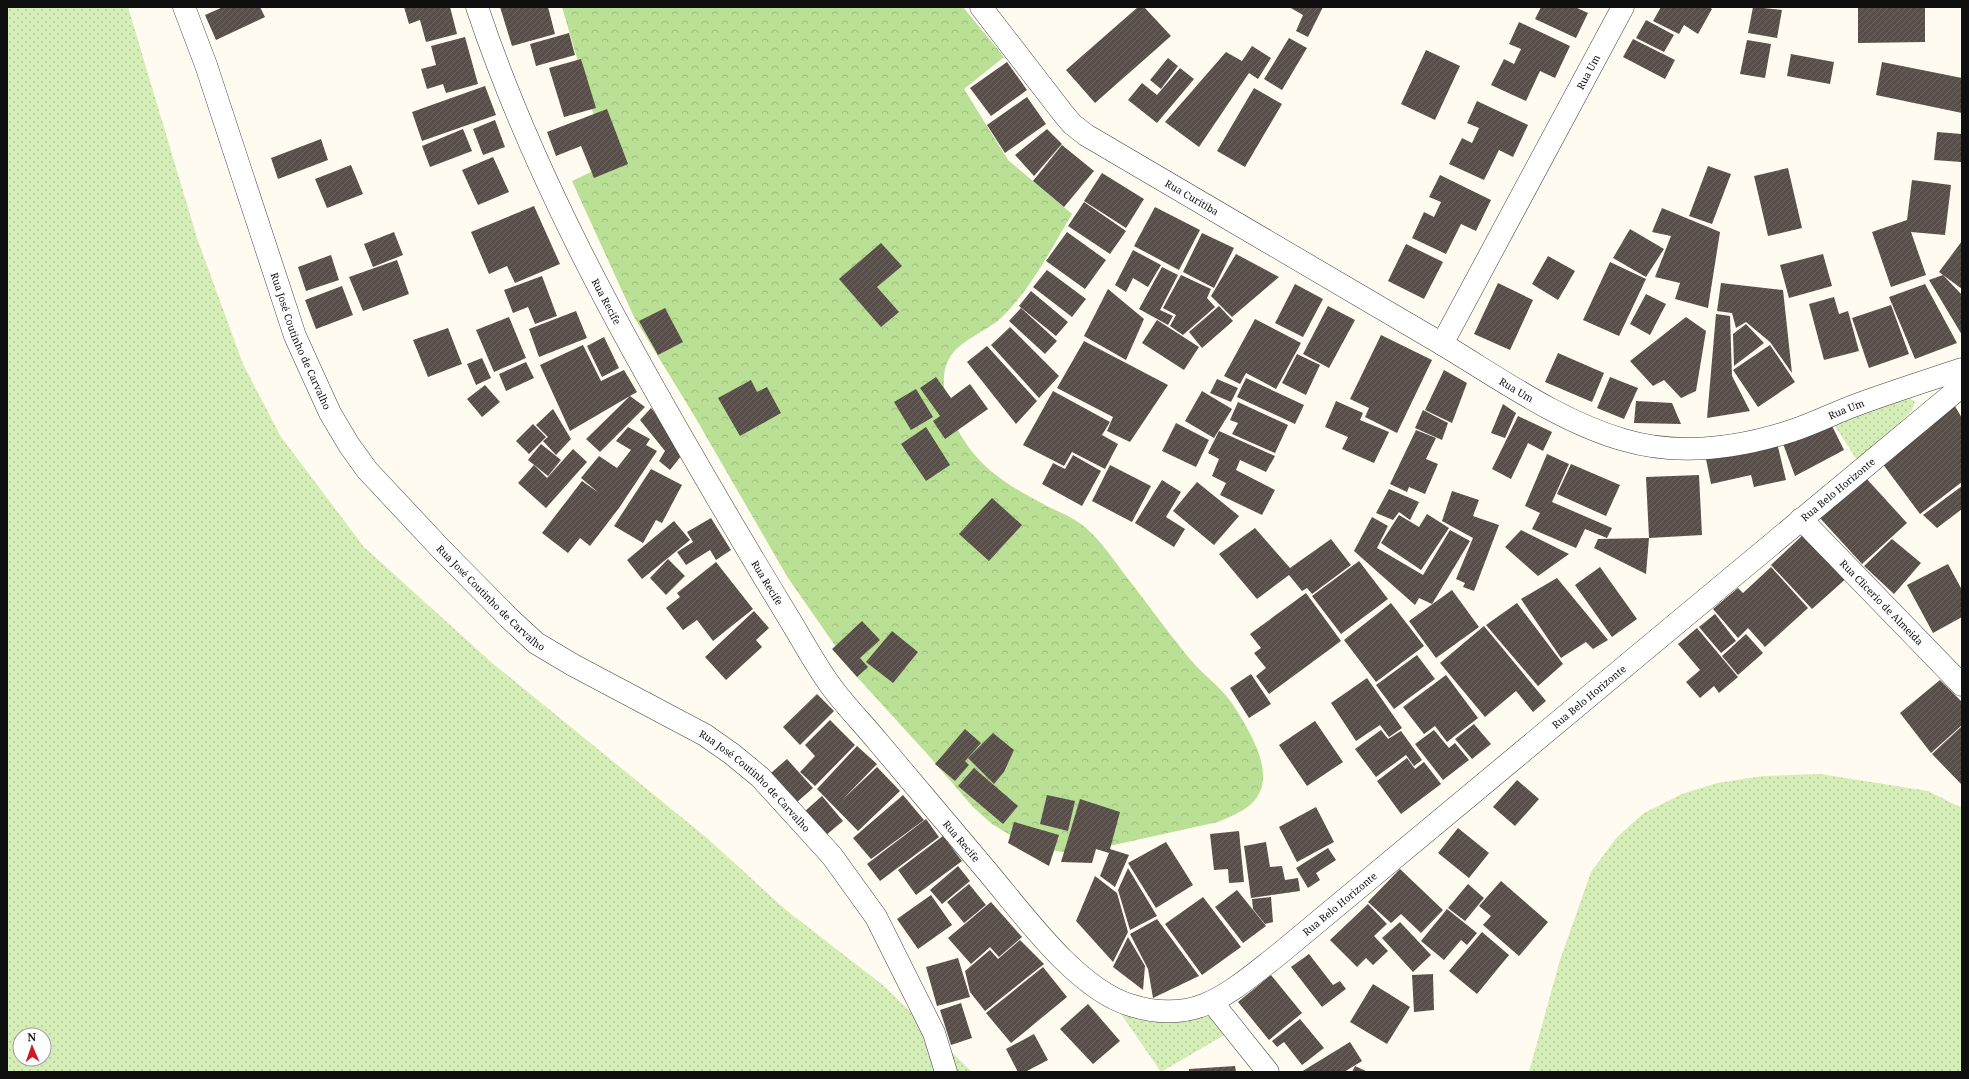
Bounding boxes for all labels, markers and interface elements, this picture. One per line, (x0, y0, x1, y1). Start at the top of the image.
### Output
street label: Rua Um (1573, 52, 1603, 92)
street label: Rua Curitiba (1163, 176, 1222, 219)
street label: Rua José Coutinho de Carvalho (268, 271, 335, 412)
street label: Rua Recife (589, 276, 624, 327)
street label: Rua Um (1497, 374, 1537, 406)
street label: Rua Um (1826, 395, 1867, 423)
street label: Rua Belo Horizonte (1798, 454, 1878, 524)
street label: Rua José Coutinho de Carvalho (434, 542, 548, 654)
street label: Rua Clicerio de Almeida (1837, 556, 1927, 648)
street label: Rua Recife (748, 557, 786, 608)
street label: Rua Belo Horizonte (1549, 662, 1629, 732)
street label: Rua José Coutinho de Carvalho (697, 726, 814, 835)
street label: Rua Recife (940, 817, 983, 865)
street label: Rua Belo Horizonte (1300, 869, 1380, 939)
north arrow (12, 1027, 52, 1067)
text: N (27, 1029, 37, 1044)

